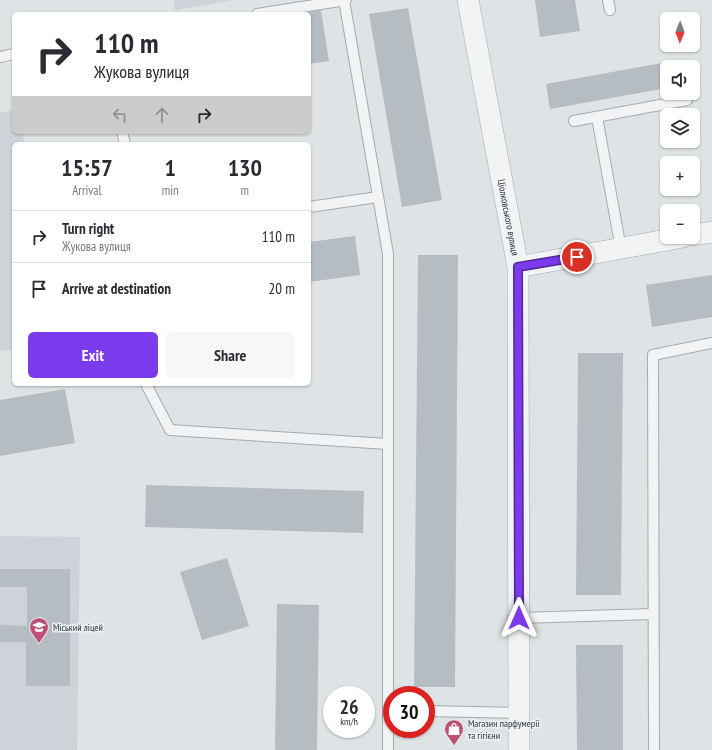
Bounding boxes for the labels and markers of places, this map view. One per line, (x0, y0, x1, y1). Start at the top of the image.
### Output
pin (560, 240, 594, 274)
school or university icon: Міський ліцей (28, 616, 50, 644)
place label: Міський ліцей (53, 621, 103, 634)
place label: Магазин парфумерії та гігієни (468, 717, 540, 742)
shop icon: Магазин парфумерії та гігієни (443, 718, 465, 746)

